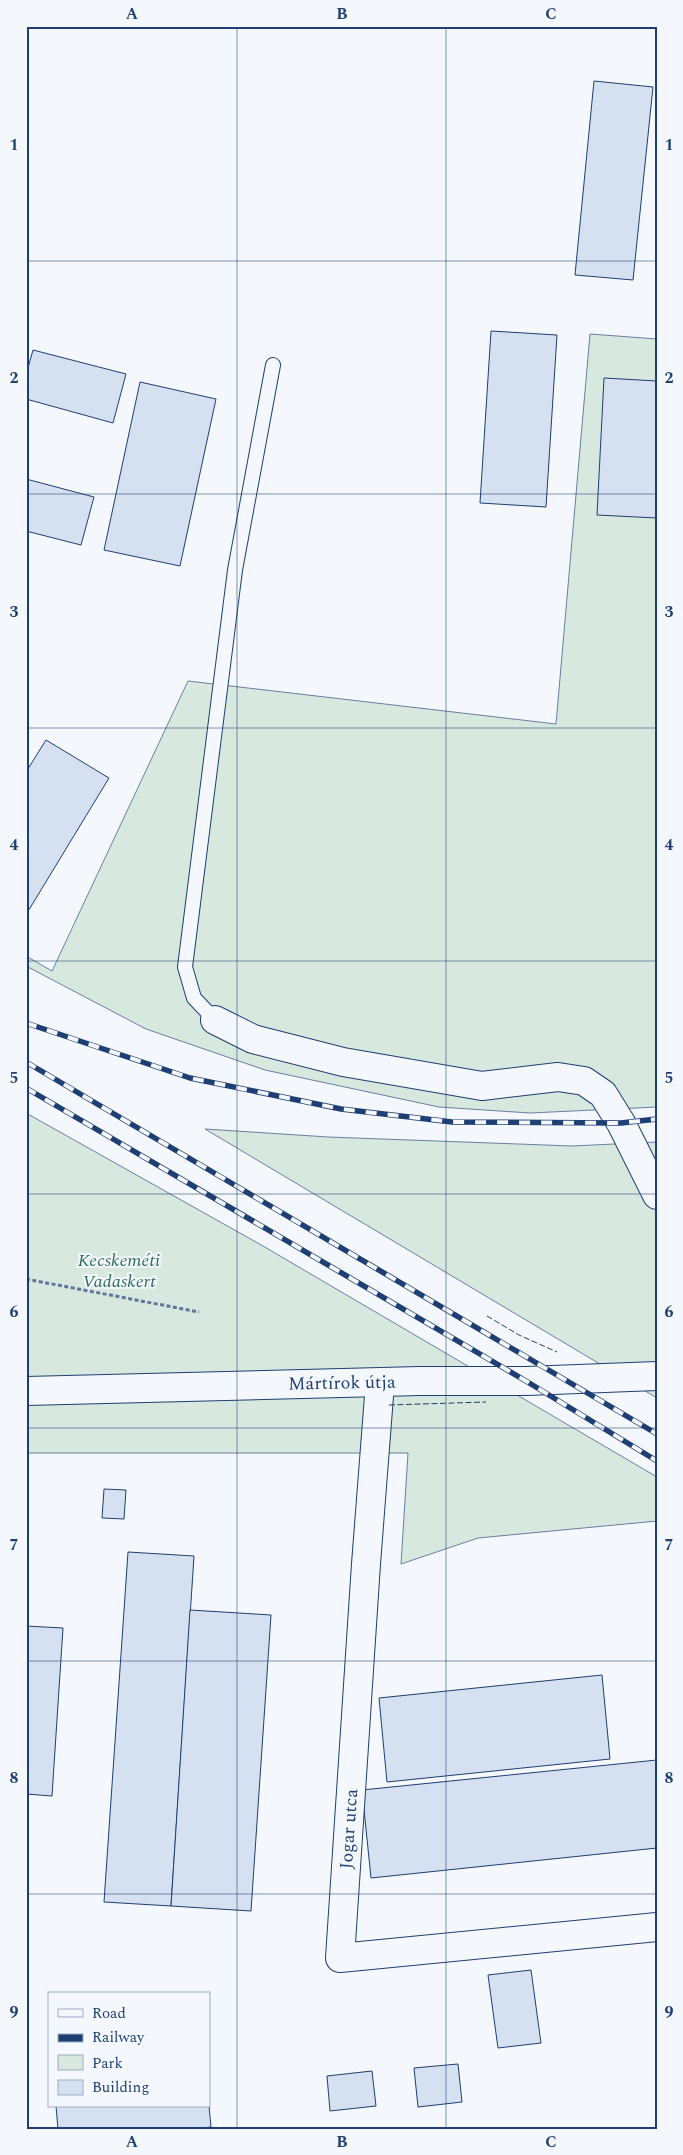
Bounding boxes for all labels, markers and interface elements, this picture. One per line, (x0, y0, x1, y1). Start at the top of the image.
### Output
text: A (126, 2, 139, 26)
text: B (336, 2, 348, 26)
text: C (545, 2, 557, 26)
text: 1 (10, 133, 18, 157)
text: 1 (665, 133, 673, 157)
text: 2 (10, 366, 19, 390)
text: 2 (665, 366, 674, 390)
text: 3 (10, 600, 19, 624)
text: 3 (665, 600, 674, 624)
text: 4 (10, 833, 19, 857)
text: 4 (665, 833, 674, 857)
text: 5 (10, 1066, 18, 1090)
text: 5 (665, 1066, 673, 1090)
park label: Kecskeméti Vadaskert (78, 1247, 160, 1295)
text: 6 (10, 1300, 19, 1324)
text: 6 (665, 1300, 674, 1324)
street label: Mártírok útja (288, 1369, 396, 1397)
text: 7 (10, 1533, 19, 1557)
text: 7 (665, 1533, 674, 1557)
text: 8 (10, 1766, 19, 1790)
text: 8 (665, 1766, 674, 1790)
street label: Jogar utca (333, 1788, 365, 1870)
legend (48, 1992, 210, 2108)
text: 9 (10, 2000, 19, 2024)
text: 9 (665, 2000, 674, 2024)
text: Road (92, 2002, 126, 2025)
text: Railway (92, 2026, 145, 2049)
text: Park (92, 2052, 123, 2075)
text: Building (92, 2076, 149, 2099)
text: A (126, 2130, 139, 2154)
text: B (336, 2130, 348, 2154)
text: C (545, 2130, 557, 2154)

